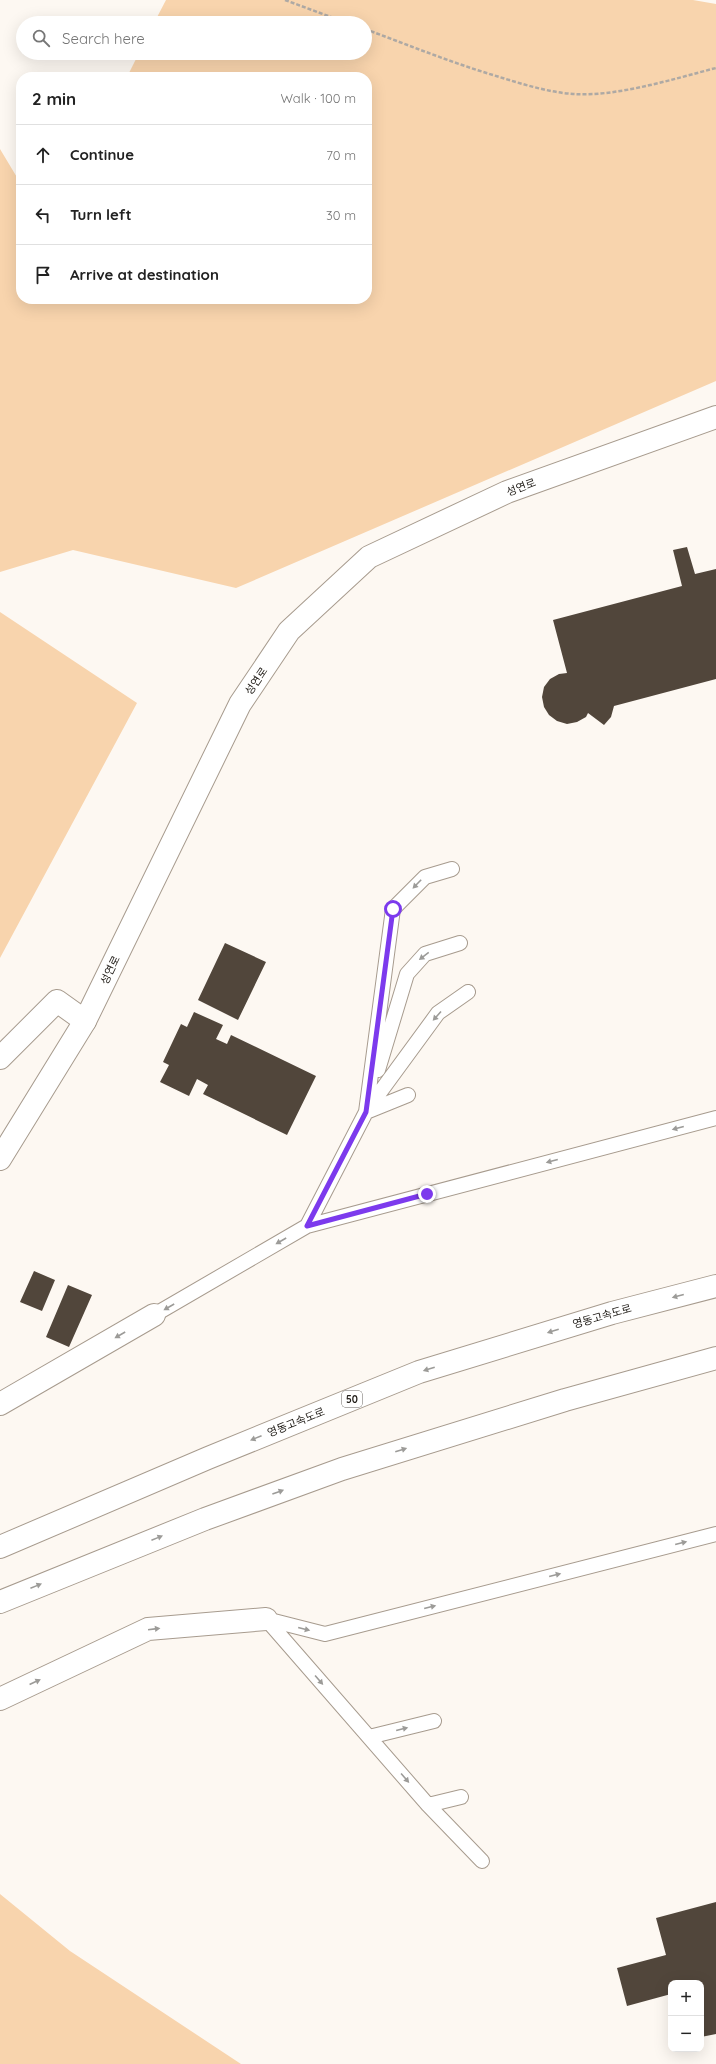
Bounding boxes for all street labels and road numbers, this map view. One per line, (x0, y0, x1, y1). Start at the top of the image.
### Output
street label: 성연로 (504, 475, 538, 499)
street label: 성연로 (242, 664, 270, 698)
street label: 성연로 (97, 953, 123, 987)
street label: 영동고속도로 (571, 1301, 633, 1331)
road number: 50 (342, 1391, 362, 1407)
street label: 영동고속도로 (265, 1404, 327, 1440)

